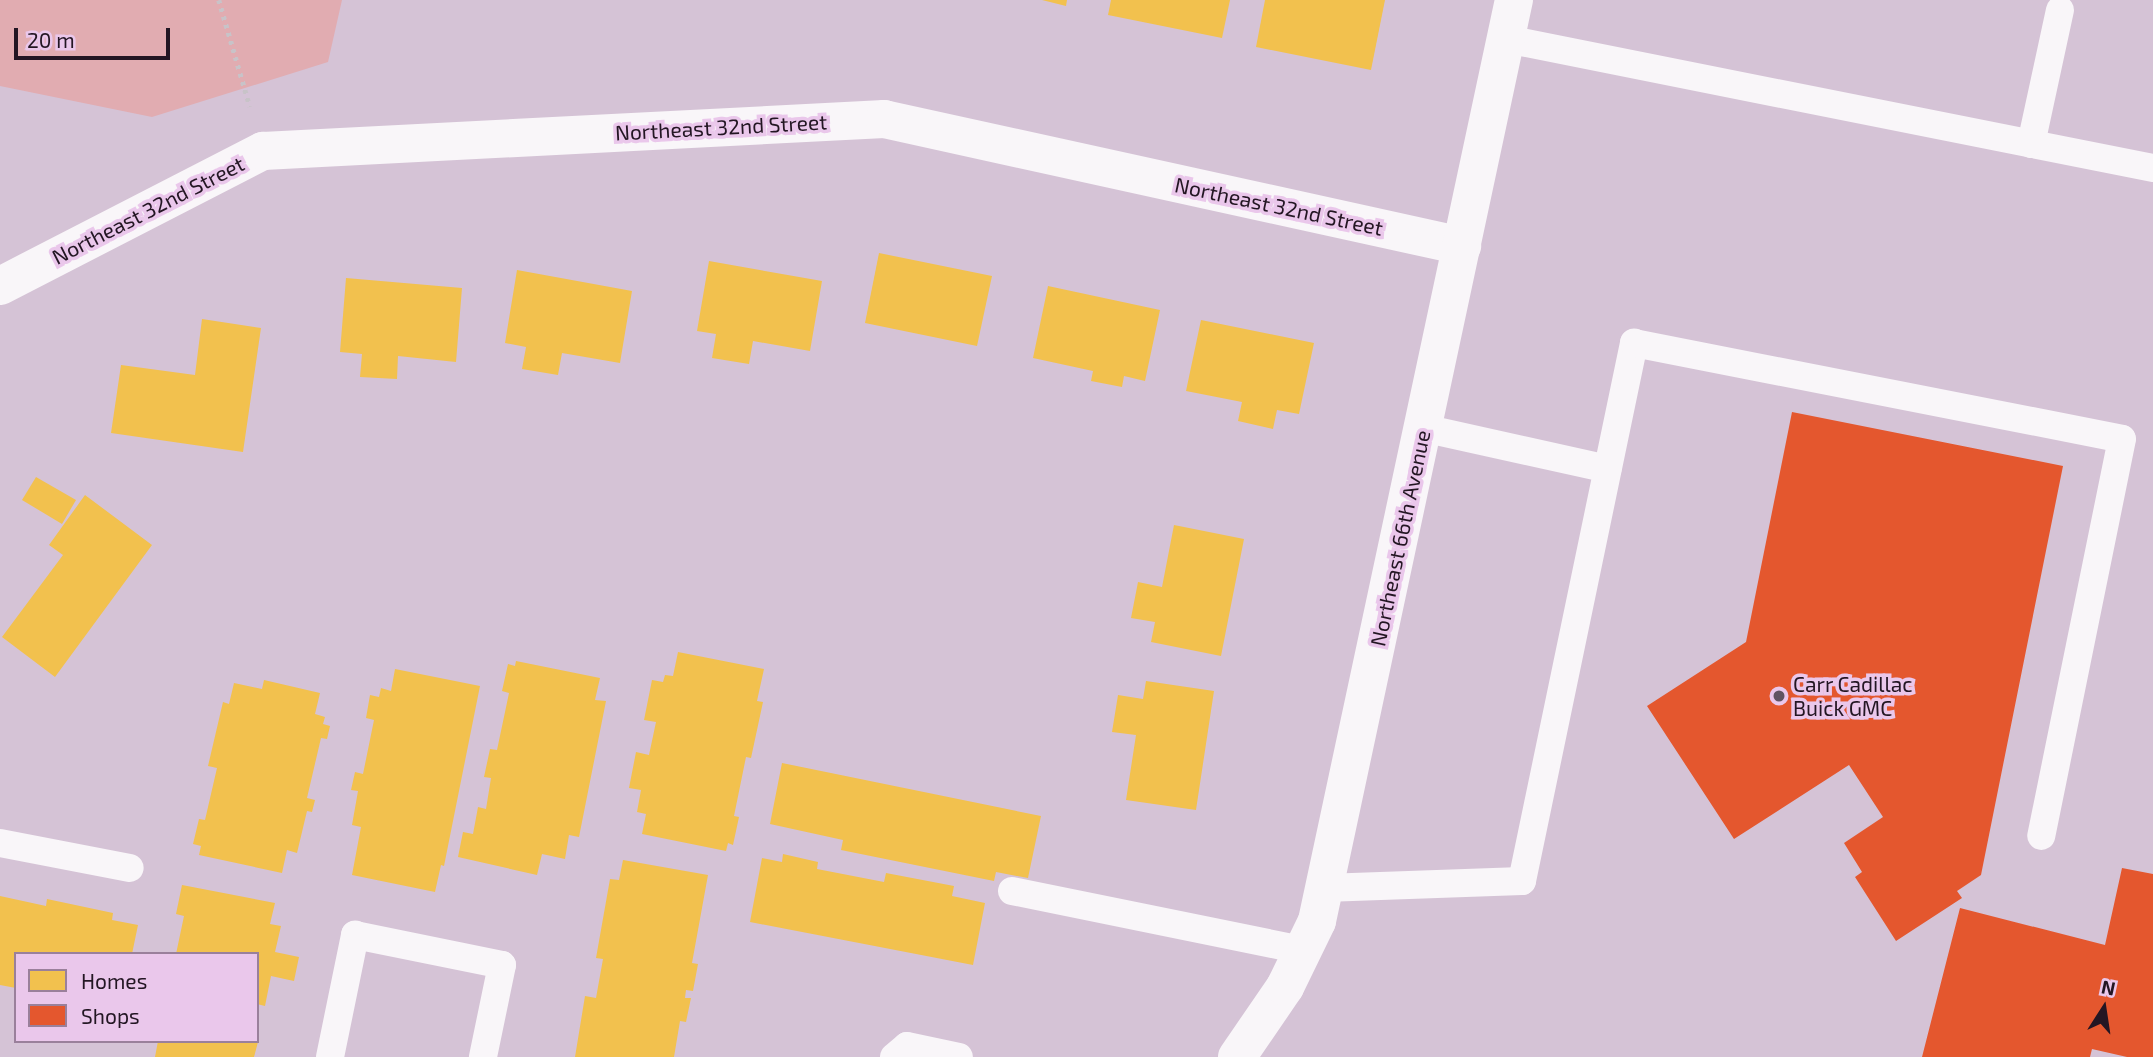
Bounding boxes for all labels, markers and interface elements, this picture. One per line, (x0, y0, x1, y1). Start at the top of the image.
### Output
scale bar (18, 14, 173, 58)
text: 20 m (27, 27, 75, 52)
street label: Northeast 32nd Street (614, 109, 828, 145)
street label: Northeast 32nd Street (48, 151, 248, 269)
street label: Northeast 32nd Street (1173, 172, 1385, 240)
street label: Northeast 66th Avenue (1365, 427, 1435, 649)
place label: Carr Cadillac Buick GMC (1793, 671, 1913, 721)
marker: Carr Cadillac Buick GMC (1771, 688, 1787, 704)
legend (14, 952, 259, 1043)
text: Homes (81, 968, 147, 993)
north arrow (2069, 973, 2139, 1043)
text: N (2099, 974, 2118, 1000)
text: Shops (81, 1003, 140, 1028)

